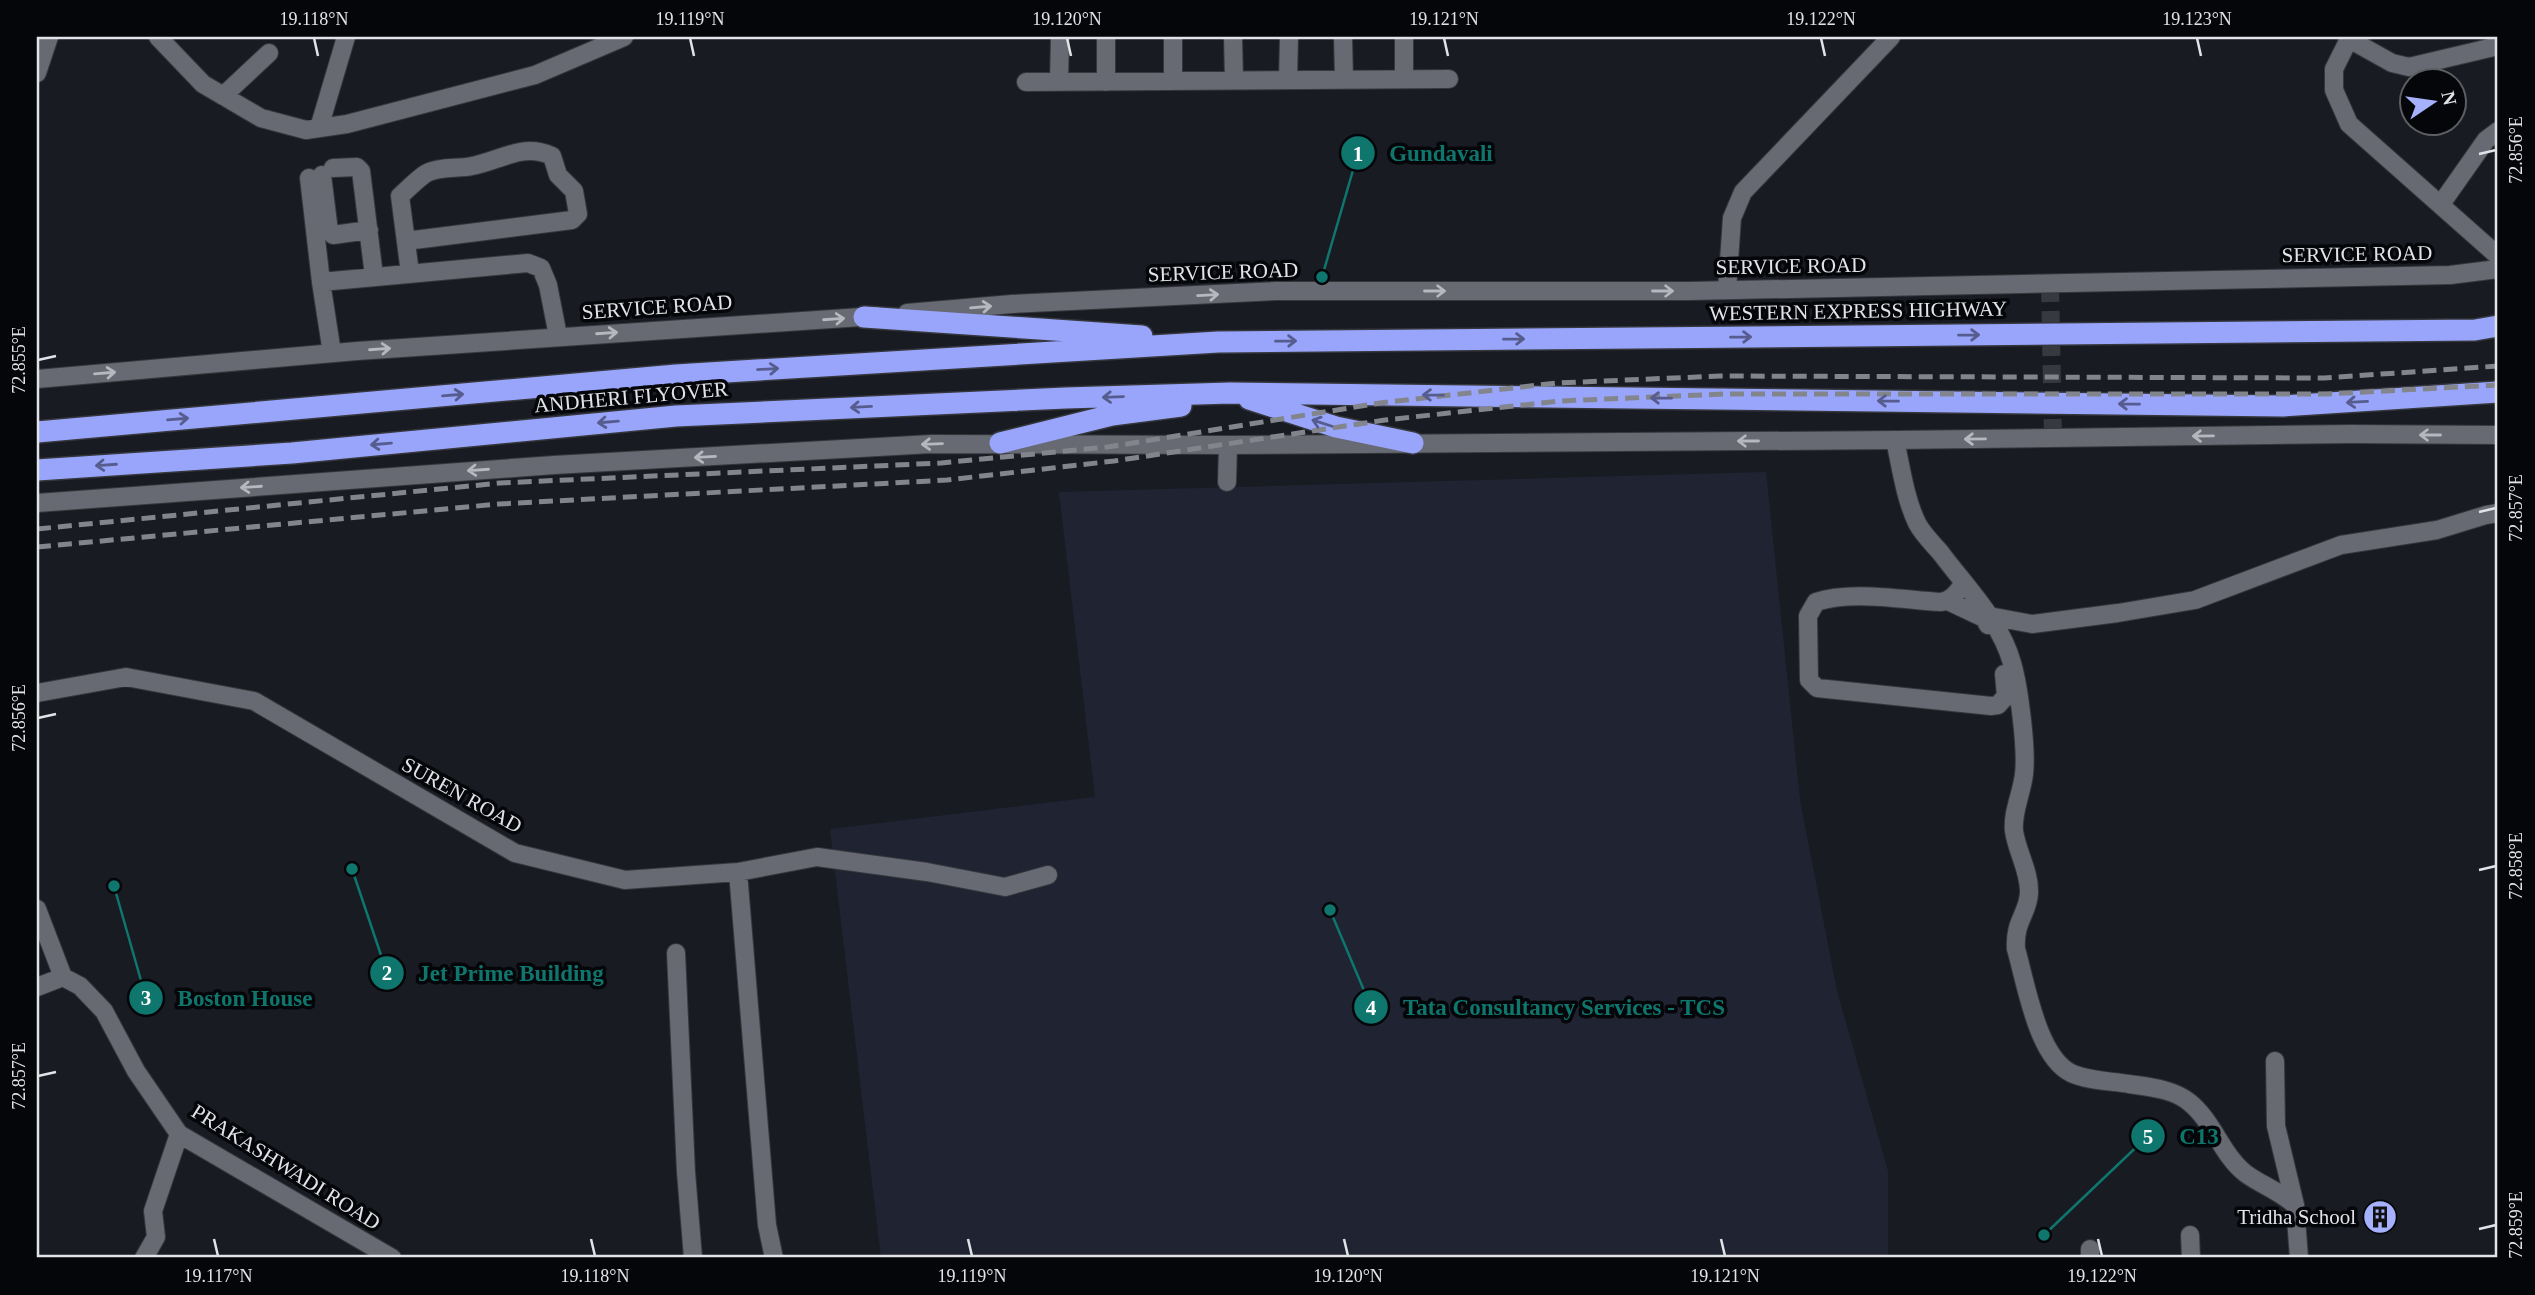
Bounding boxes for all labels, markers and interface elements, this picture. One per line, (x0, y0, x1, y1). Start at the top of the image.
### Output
text: 19.118°N (279, 9, 349, 29)
text: 19.119°N (655, 9, 725, 29)
text: 19.120°N (1032, 9, 1102, 29)
text: 19.121°N (1409, 9, 1479, 29)
text: 19.122°N (1786, 9, 1856, 29)
text: 19.123°N (2162, 9, 2232, 29)
north arrow (2398, 66, 2468, 136)
text: N (2437, 89, 2461, 108)
text: 72.856°E (2506, 116, 2526, 184)
callout: Gundavali (1340, 131, 1507, 175)
text: Gundavali (1389, 141, 1493, 166)
text: 1 (1353, 142, 1363, 166)
street label: SERVICE ROAD (2282, 241, 2432, 267)
street label: SERVICE ROAD (1716, 253, 1866, 279)
street label: SERVICE ROAD (1147, 257, 1299, 287)
one-way arrow (1424, 284, 1447, 298)
one-way arrow (1651, 284, 1674, 298)
one-way arrow (1196, 288, 1219, 301)
street label: SERVICE ROAD (581, 290, 733, 324)
street label: WESTERN EXPRESS HIGHWAY (1709, 296, 2007, 326)
one-way arrow (969, 300, 991, 313)
one-way arrow (822, 312, 845, 325)
text: 72.855°E (9, 326, 29, 394)
one-way arrow (595, 326, 618, 339)
one-way arrow (1957, 328, 1980, 342)
one-way arrow (1729, 330, 1752, 344)
one-way arrow (1502, 332, 1525, 346)
one-way arrow (1274, 334, 1297, 348)
one-way arrow (368, 342, 391, 355)
one-way arrow (756, 362, 779, 375)
one-way arrow (93, 366, 116, 379)
street label: ANDHERI FLYOVER (533, 377, 729, 417)
one-way arrow (442, 388, 464, 401)
one-way arrow (1422, 388, 1445, 402)
one-way arrow (1102, 390, 1125, 403)
one-way arrow (1649, 391, 1672, 405)
one-way arrow (1877, 394, 1900, 408)
one-way arrow (2346, 395, 2369, 408)
one-way arrow (2118, 397, 2141, 411)
one-way arrow (850, 401, 873, 414)
one-way arrow (166, 412, 189, 425)
one-way arrow (597, 416, 620, 429)
one-way arrow (1311, 416, 1333, 429)
one-way arrow (2419, 428, 2442, 442)
one-way arrow (2191, 429, 2214, 443)
one-way arrow (1964, 432, 1987, 446)
one-way arrow (1736, 434, 1759, 448)
one-way arrow (371, 438, 393, 451)
one-way arrow (921, 438, 944, 451)
one-way arrow (693, 450, 716, 463)
one-way arrow (95, 459, 117, 472)
one-way arrow (467, 464, 489, 477)
text: 72.857°E (2506, 474, 2526, 542)
one-way arrow (240, 481, 262, 494)
text: 72.856°E (9, 684, 29, 752)
street label: SUREN ROAD (398, 752, 526, 838)
text: 72.858°E (2506, 832, 2526, 900)
callout: Jet Prime Building (369, 951, 618, 995)
text: 2 (382, 961, 392, 985)
text: Jet Prime Building (418, 961, 604, 986)
callout: Boston House (129, 976, 327, 1020)
callout: Tata Consultancy Services - TCS (1353, 985, 1739, 1029)
text: 3 (141, 986, 151, 1010)
text: Boston House (178, 986, 312, 1011)
text: Tata Consultancy Services - TCS (1403, 995, 1725, 1020)
text: 4 (1366, 996, 1377, 1020)
text: 72.857°E (9, 1042, 29, 1110)
street label: PRAKASHWADI ROAD (187, 1099, 385, 1235)
callout: C13 (2130, 1114, 2233, 1158)
text: C13 (2179, 1124, 2219, 1149)
text: 5 (2143, 1125, 2153, 1149)
text: 72.859°E (2506, 1191, 2526, 1259)
building icon: Tridha School (2361, 1198, 2399, 1236)
place label: Tridha School (2237, 1205, 2356, 1229)
text: 19.117°N (183, 1266, 253, 1286)
text: 19.118°N (560, 1266, 630, 1286)
text: 19.119°N (937, 1266, 1007, 1286)
text: 19.120°N (1313, 1266, 1383, 1286)
text: 19.121°N (1690, 1266, 1760, 1286)
text: 19.122°N (2067, 1266, 2137, 1286)

